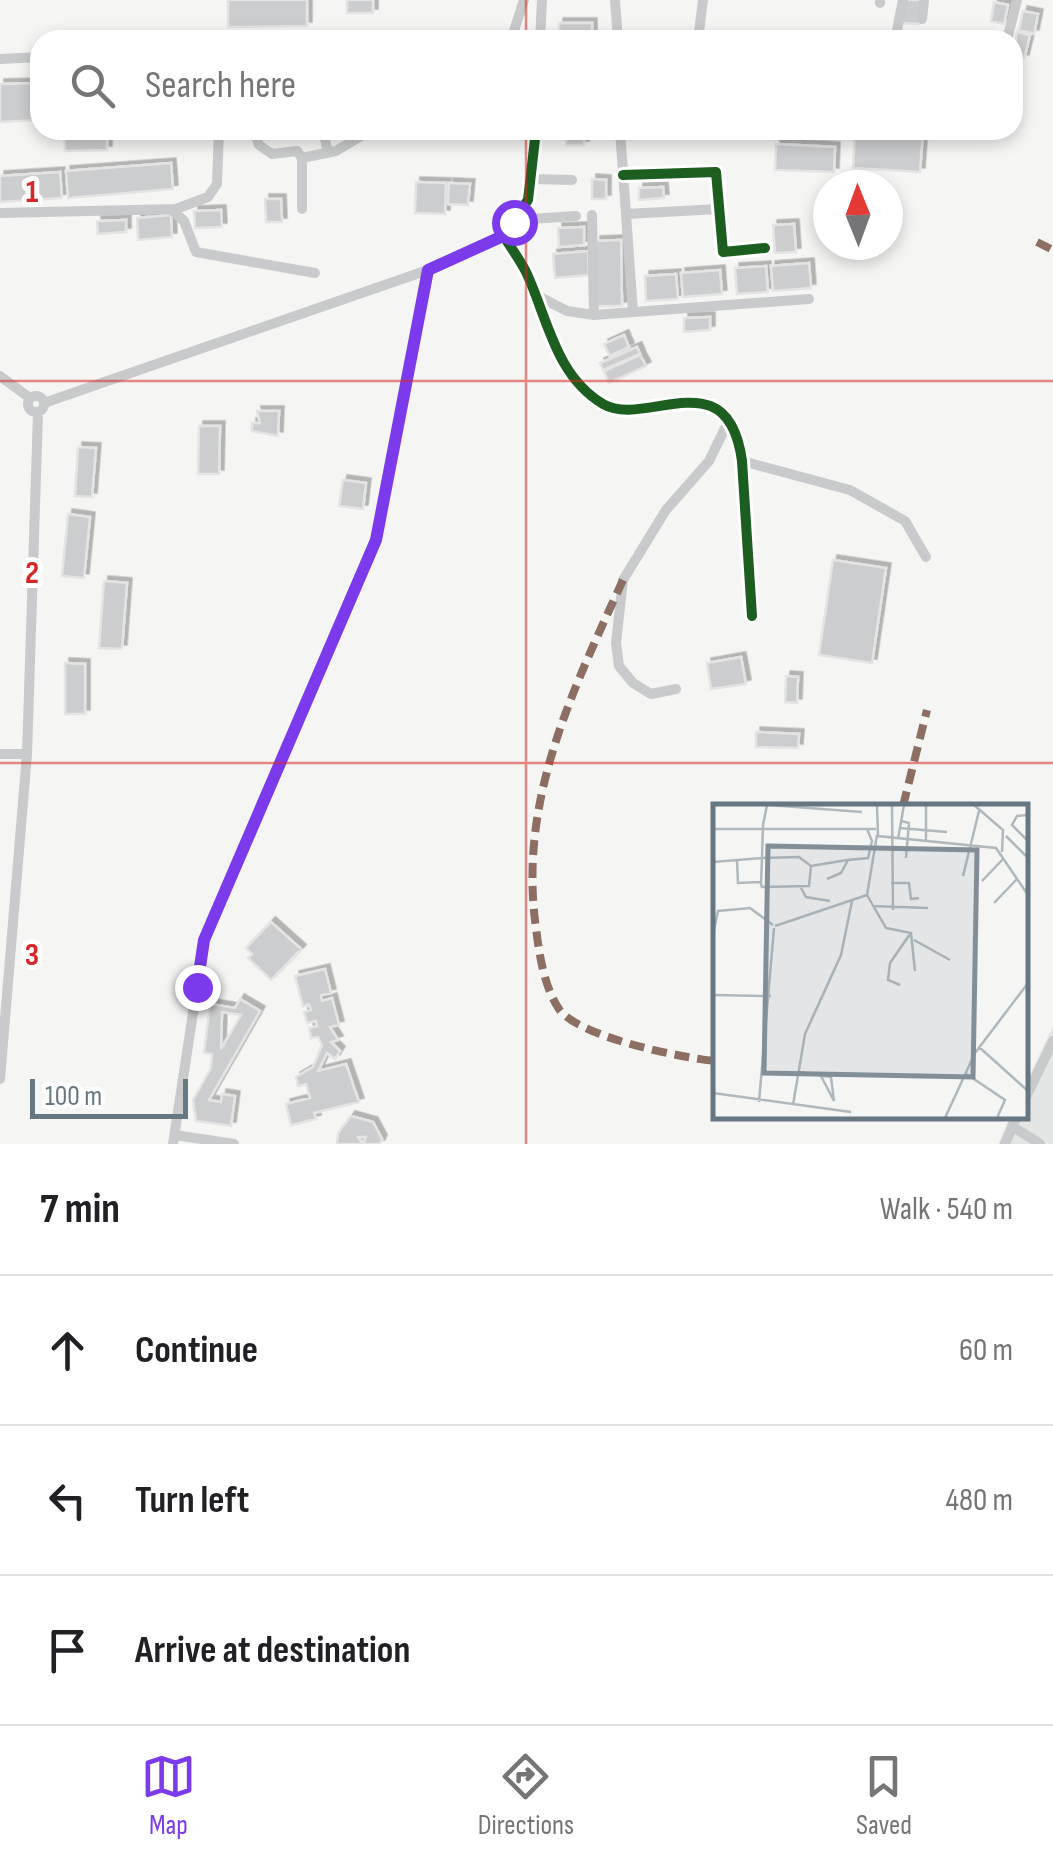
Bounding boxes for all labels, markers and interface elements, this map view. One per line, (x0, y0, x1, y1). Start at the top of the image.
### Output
search box (30, 30, 1023, 140)
icon: search (65, 58, 120, 113)
text: Search here (145, 63, 296, 108)
north arrow (813, 170, 903, 260)
text: 1 (26, 173, 39, 212)
route start (492, 200, 538, 246)
text: 2 (25, 554, 39, 593)
inset map (713, 804, 1028, 1119)
text: 3 (25, 936, 39, 975)
route end (175, 965, 221, 1011)
scale bar (30, 1074, 188, 1118)
text: 100 m (45, 1080, 102, 1113)
text: 7 min (40, 1184, 120, 1235)
text: Walk · 540 m (880, 1190, 1013, 1229)
icon: ahead (40, 1323, 95, 1378)
text: Continue (135, 1328, 258, 1373)
text: 60 m (959, 1331, 1013, 1370)
icon: left (40, 1473, 95, 1528)
text: Turn left (135, 1478, 249, 1523)
text: 480 m (946, 1481, 1013, 1520)
icon: arrive (40, 1623, 95, 1678)
text: Arrive at destination (135, 1628, 410, 1673)
tab: Map (141, 1749, 196, 1842)
tab: Directions (478, 1749, 574, 1842)
tab: Saved (856, 1749, 912, 1842)

